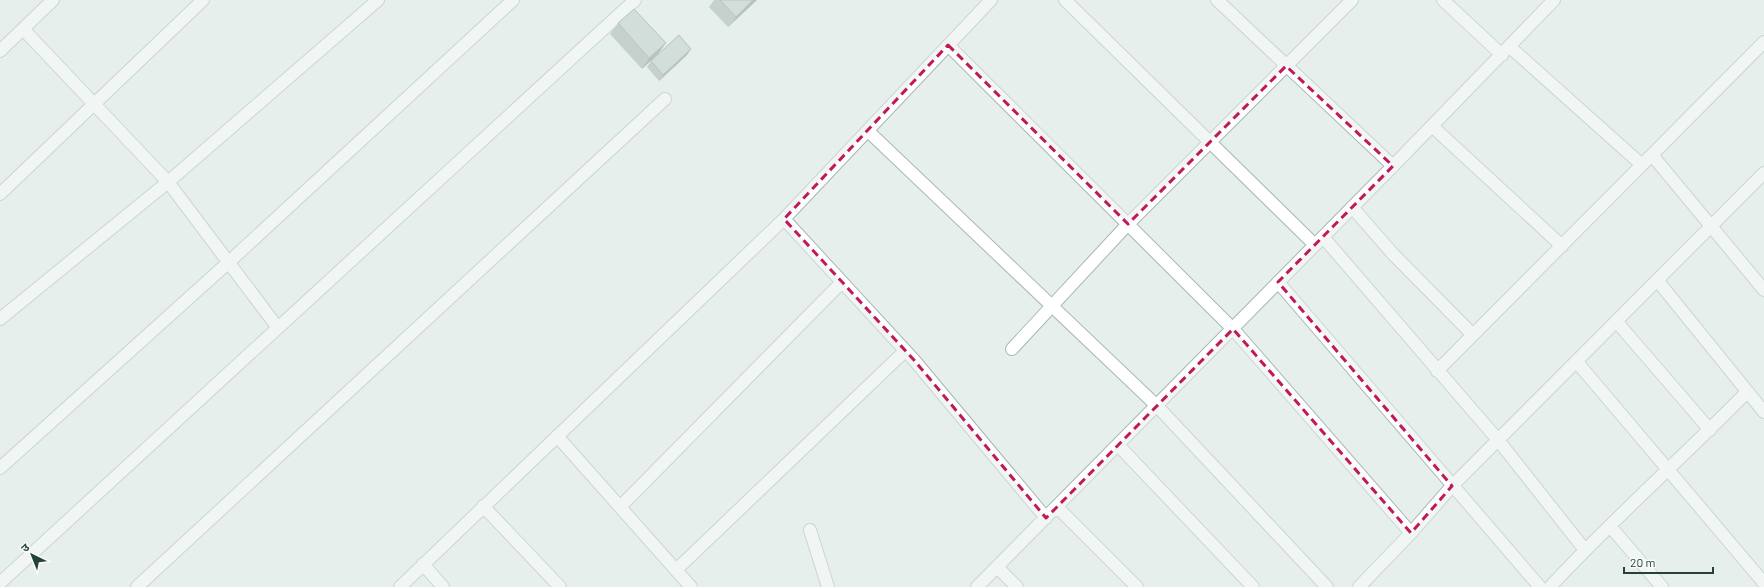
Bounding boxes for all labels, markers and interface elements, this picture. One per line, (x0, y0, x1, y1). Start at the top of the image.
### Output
north arrow (12, 535, 52, 575)
text: उ (18, 540, 32, 554)
scale bar (1624, 549, 1713, 575)
text: 20 m (1630, 555, 1656, 569)

